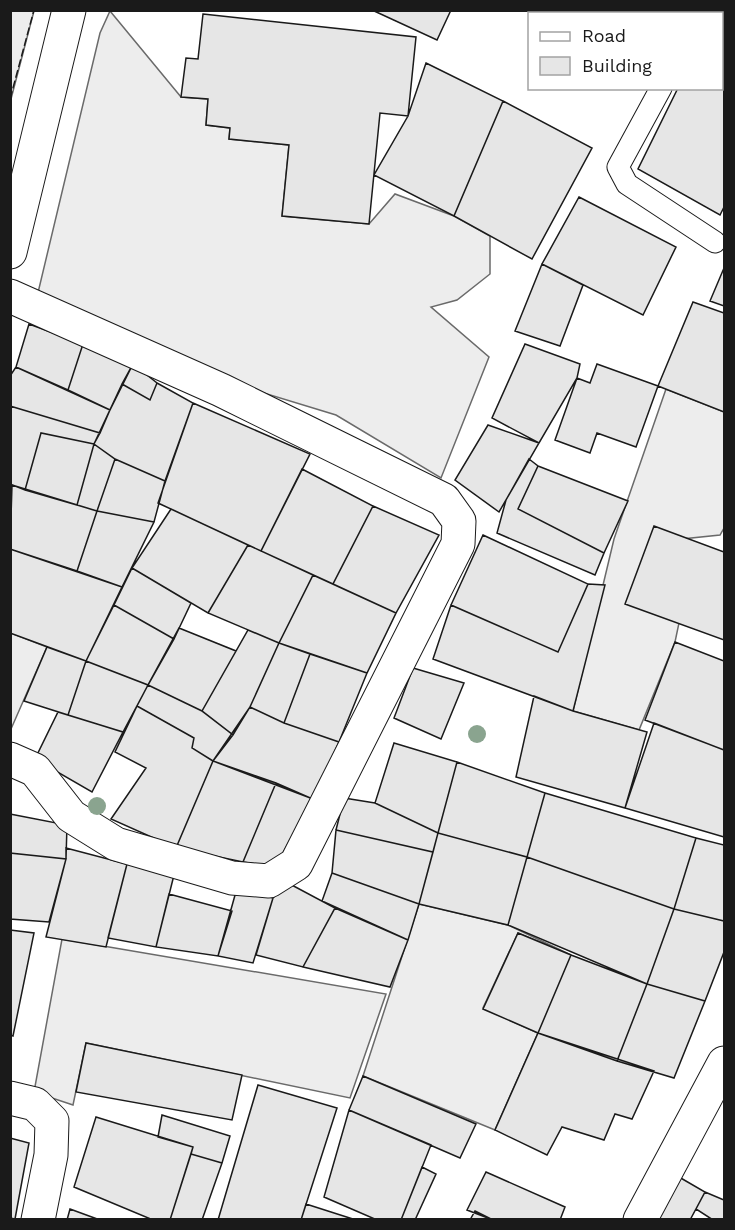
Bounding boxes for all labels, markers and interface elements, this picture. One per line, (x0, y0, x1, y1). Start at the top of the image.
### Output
legend (528, 12, 723, 90)
text: Road (582, 25, 626, 46)
text: Building (582, 55, 652, 76)

